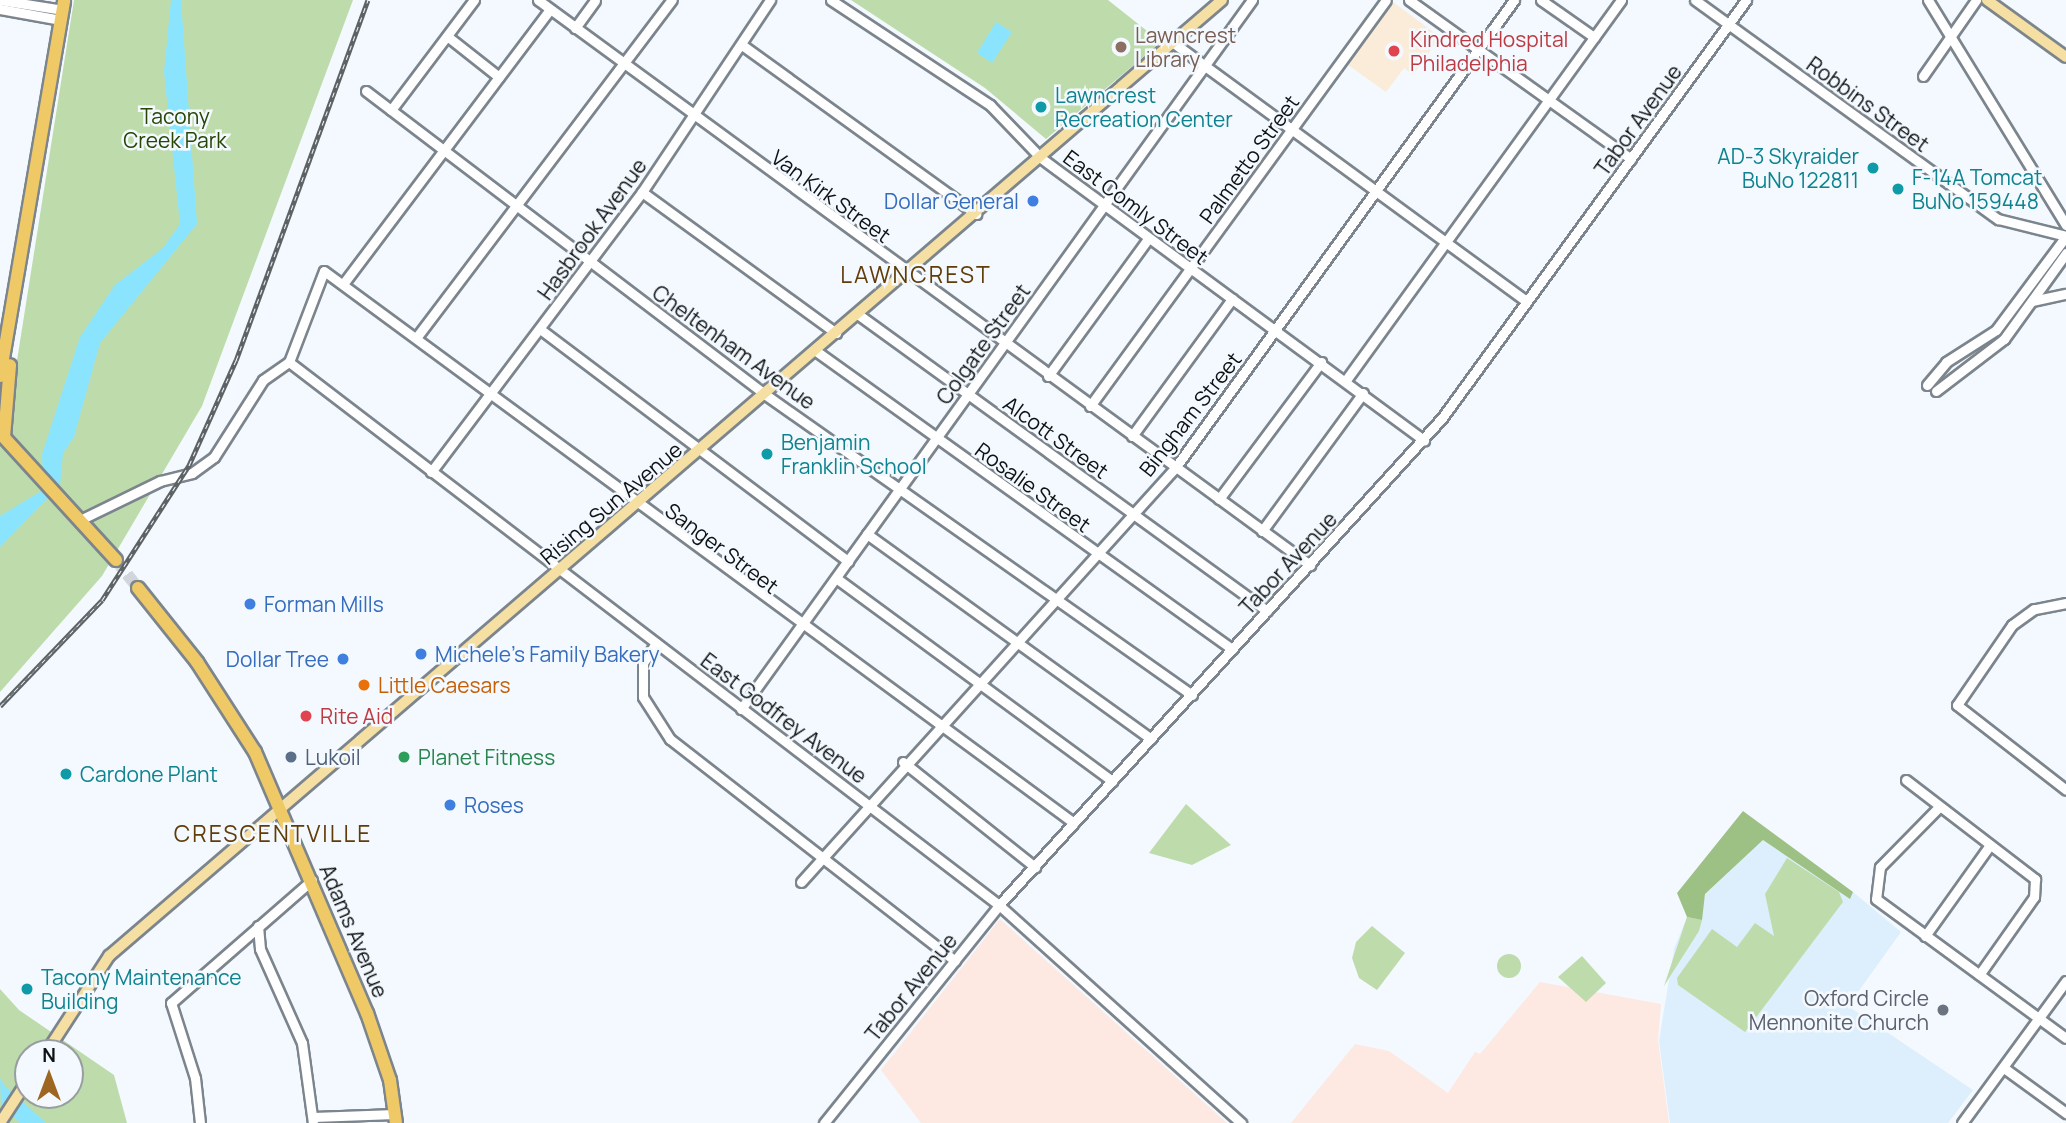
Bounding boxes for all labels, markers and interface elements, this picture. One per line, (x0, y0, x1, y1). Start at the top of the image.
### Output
place label: Lawncrest Library (1135, 22, 1236, 72)
place label: Kindred Hospital Philadelphia (1410, 26, 1569, 76)
marker: Lawncrest Library (1113, 39, 1129, 55)
marker: Kindred Hospital Philadelphia (1384, 41, 1404, 61)
street label: Robbins Street (1802, 51, 1934, 157)
street label: Tabor Avenue (1589, 60, 1687, 180)
place label: Lawncrest Recreation Center (1055, 82, 1233, 132)
street label: Palmetto Street (1194, 90, 1304, 228)
marker: Lawncrest Recreation Center (1033, 99, 1049, 115)
park label: Tacony Creek Park (123, 103, 227, 153)
place label: AD-3 Skyraider BuNo 122811 (1717, 143, 1859, 193)
street label: Van Kirk Street (766, 144, 896, 248)
street label: East Comly Street (1059, 144, 1213, 270)
street label: Hasbrook Avenue (532, 154, 652, 304)
marker: AD-3 Skyraider BuNo 122811 (1865, 160, 1881, 176)
place label: F-14A Tomcat BuNo 159448 (1912, 164, 2042, 214)
marker: F-14A Tomcat BuNo 159448 (1890, 181, 1906, 197)
place label: Dollar General (884, 188, 1019, 214)
marker: Dollar General (1025, 193, 1041, 209)
district label: LAWNCREST (841, 260, 991, 288)
street label: Cheltenham Avenue (648, 279, 820, 415)
street label: Colgate Street (931, 279, 1035, 409)
street label: Bingham Street (1134, 347, 1246, 481)
street label: Alcott Street (999, 391, 1113, 483)
place label: Benjamin Franklin School (781, 429, 927, 479)
street label: Rising Sun Avenue (535, 436, 687, 570)
street label: Rosalie Street (970, 437, 1096, 537)
marker: Benjamin Franklin School (759, 446, 775, 462)
street label: Sanger Street (660, 497, 784, 599)
street label: Tabor Avenue (1234, 506, 1342, 620)
place label: Forman Mills (264, 591, 384, 617)
marker: Forman Mills (242, 596, 258, 612)
place label: Michele's Family Bakery (435, 641, 659, 667)
place label: Dollar Tree (226, 646, 329, 672)
marker: Michele's Family Bakery (413, 646, 429, 662)
street label: East Godfrey Avenue (696, 647, 872, 789)
marker: Dollar Tree (335, 651, 351, 667)
place label: Little Caesars (378, 672, 510, 698)
marker: Little Caesars (356, 677, 372, 693)
place label: Rite Aid (320, 703, 393, 729)
marker: Rite Aid (298, 708, 314, 724)
place label: Lukoil (305, 744, 361, 770)
place label: Planet Fitness (418, 744, 555, 770)
marker: Lukoil (283, 749, 299, 765)
marker: Planet Fitness (396, 749, 412, 765)
place label: Cardone Plant (80, 761, 218, 787)
marker: Cardone Plant (58, 766, 74, 782)
place label: Roses (464, 792, 524, 818)
marker: Roses (442, 797, 458, 813)
district label: CRESCENTVILLE (175, 819, 371, 847)
street label: Adams Avenue (315, 861, 393, 1001)
street label: Tabor Avenue (860, 928, 962, 1046)
place label: Tacony Maintenance Building (41, 964, 242, 1014)
marker: Tacony Maintenance Building (19, 981, 35, 997)
place label: Oxford Circle Mennonite Church (1749, 985, 1929, 1035)
marker: Oxford Circle Mennonite Church (1935, 1002, 1951, 1018)
north arrow (14, 1039, 84, 1109)
text: N (42, 1042, 56, 1068)

